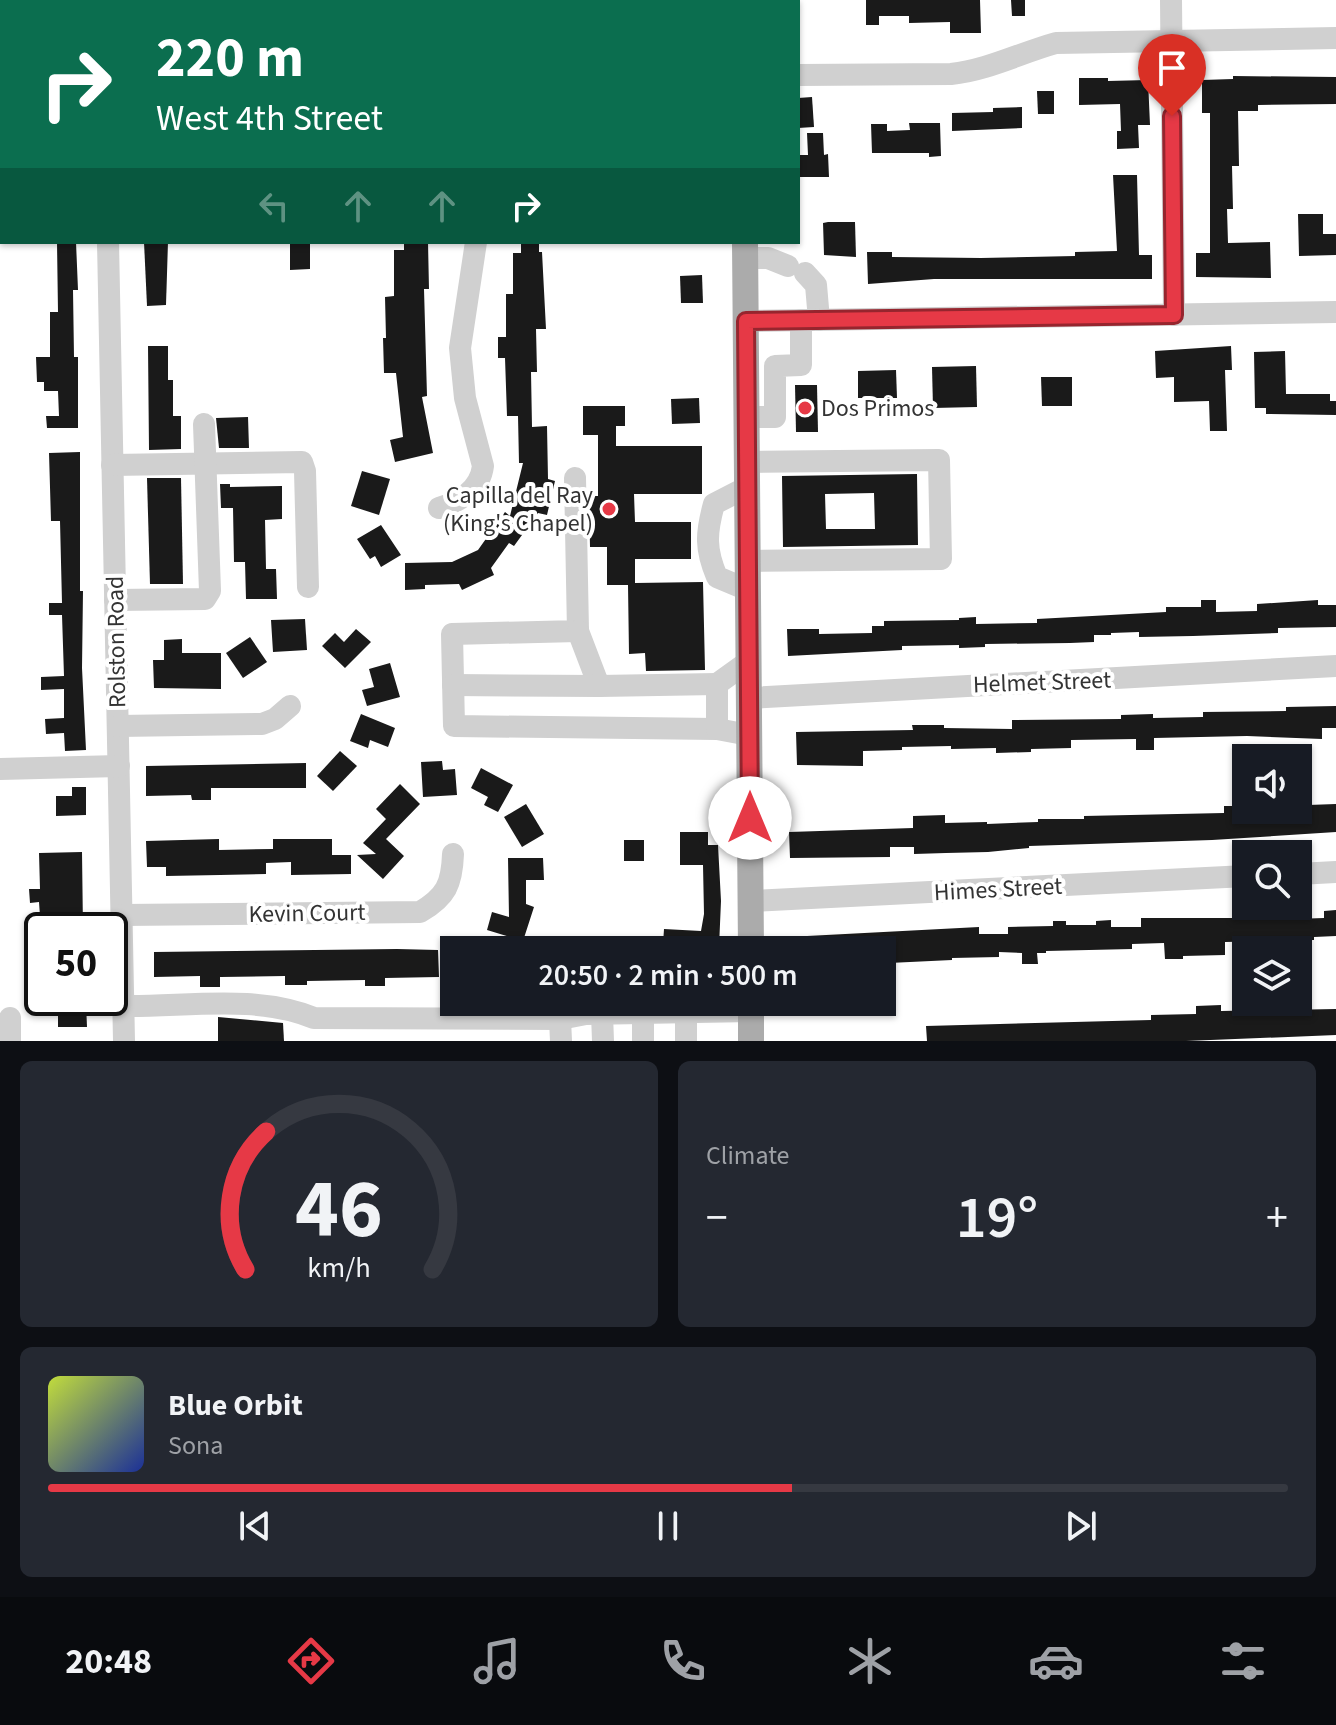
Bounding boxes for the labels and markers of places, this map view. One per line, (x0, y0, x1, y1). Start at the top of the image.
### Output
pin (1138, 34, 1206, 116)
place label: Dos Primos (821, 391, 934, 426)
marker: Dos Primos (796, 399, 814, 417)
place label: Capilla del Ray (King's Chapel) (443, 478, 593, 541)
marker: Capilla del Ray (King's Chapel) (600, 500, 618, 518)

